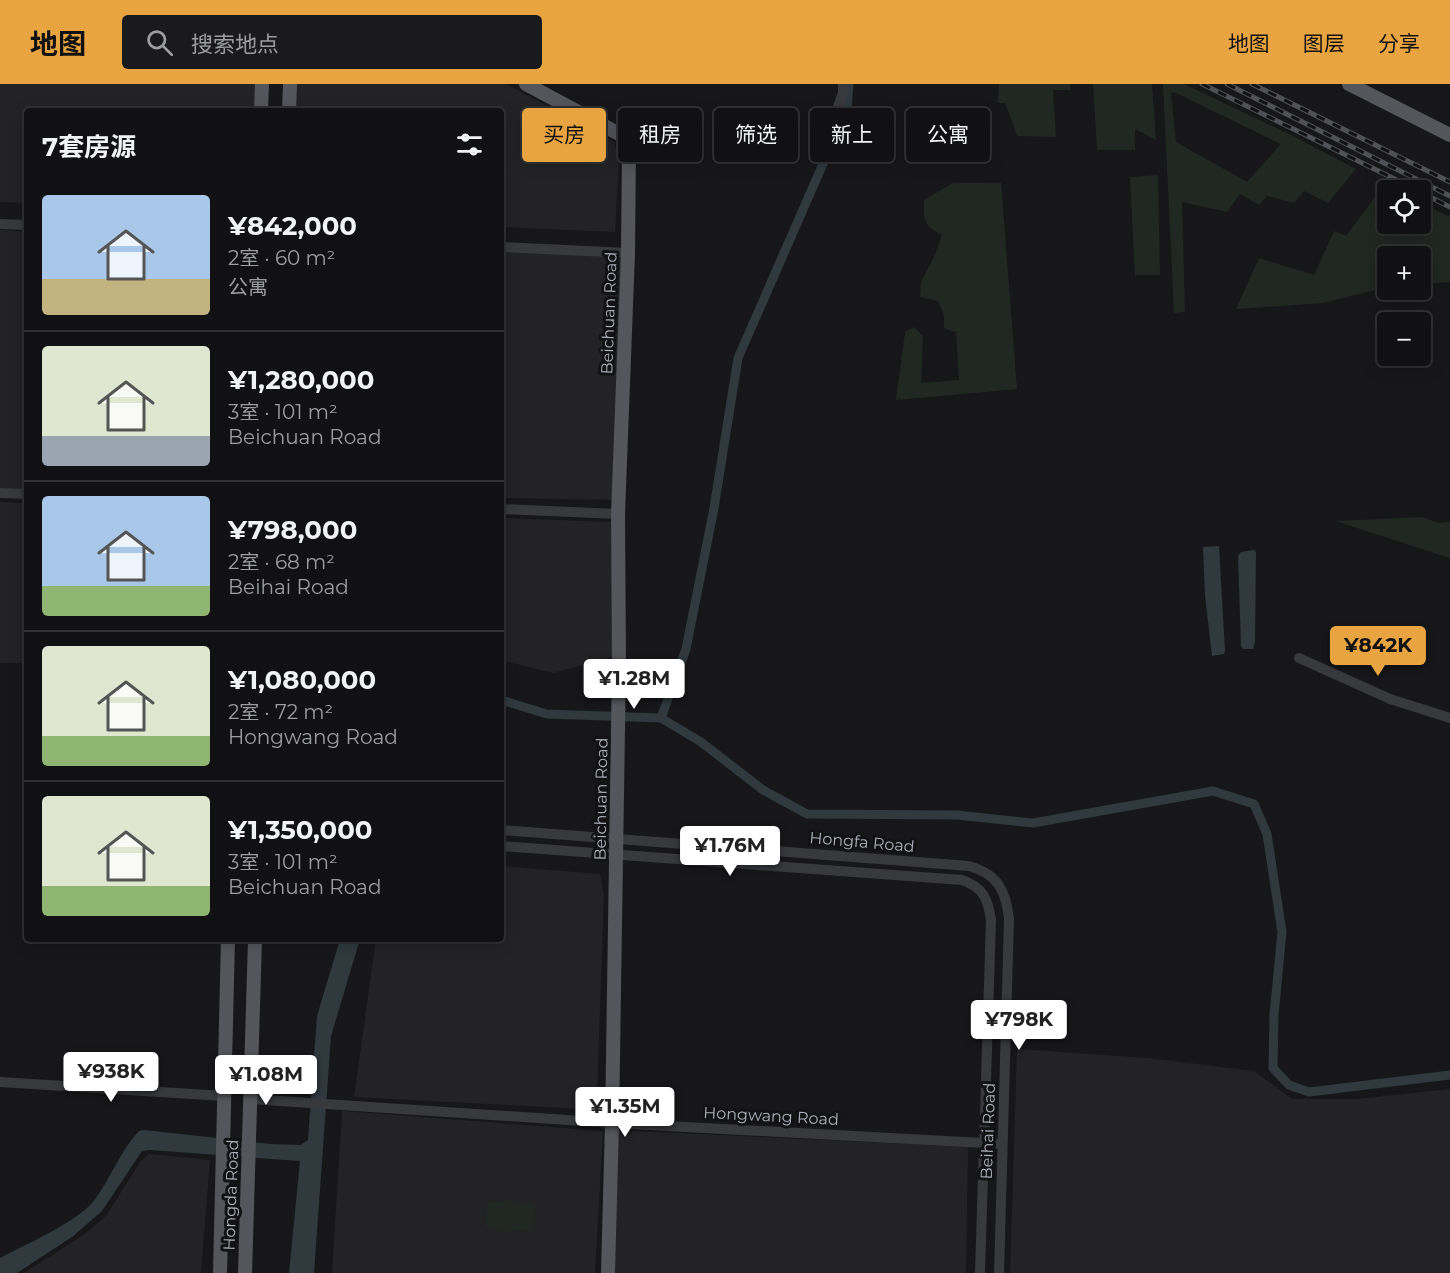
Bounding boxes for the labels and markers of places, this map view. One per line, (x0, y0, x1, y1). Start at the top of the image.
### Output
pin: ¥842K (1336, 626, 1420, 677)
pin: ¥1.28M (585, 659, 683, 710)
pin: ¥1.76M (681, 826, 779, 877)
pin: ¥798K (977, 1000, 1061, 1051)
pin: ¥938K (69, 1052, 153, 1103)
pin: ¥1.08M (217, 1055, 315, 1106)
pin: ¥1.35M (576, 1087, 674, 1138)

